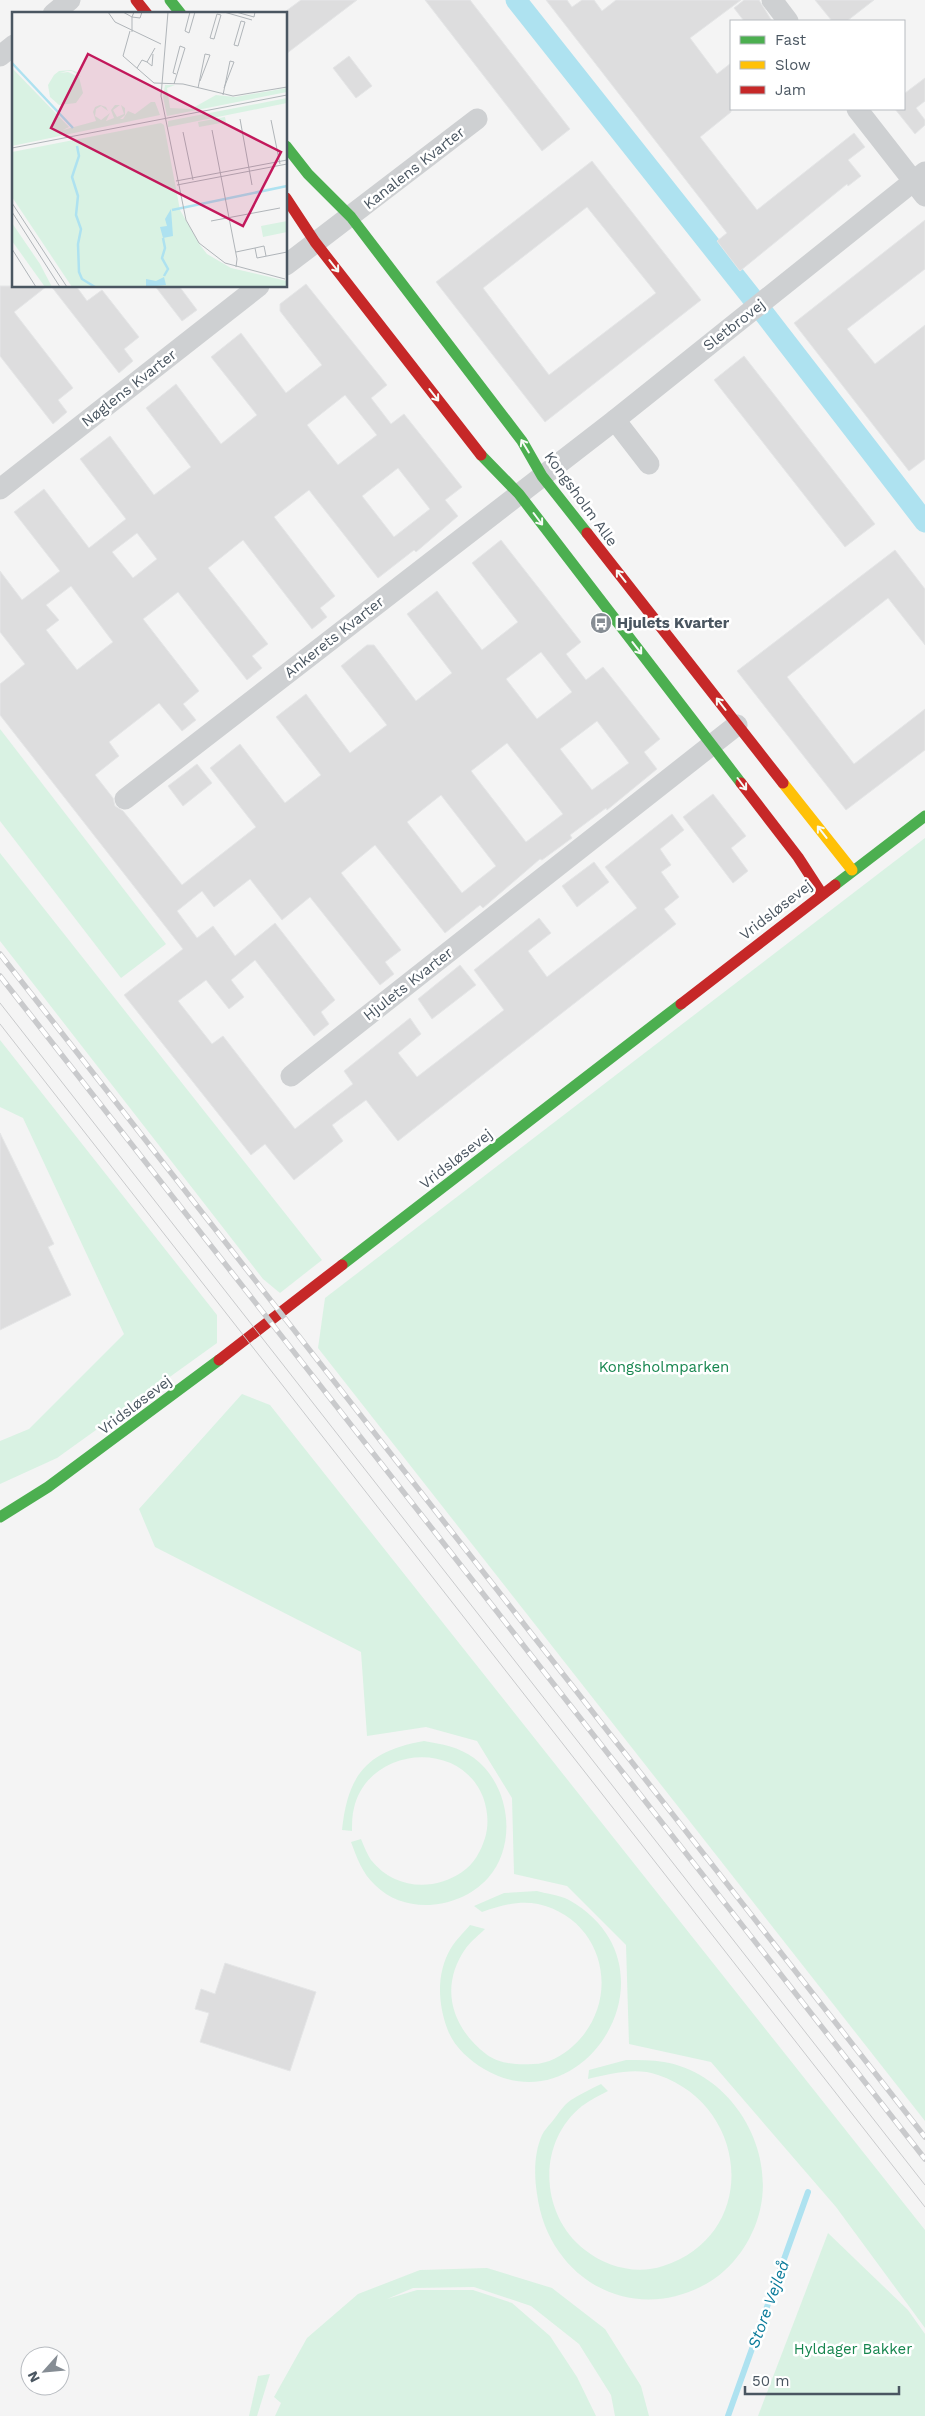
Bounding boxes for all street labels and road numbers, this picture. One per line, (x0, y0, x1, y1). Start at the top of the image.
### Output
street label: Kanalens Kvarter (360, 123, 468, 213)
street label: Sletbrovej (699, 295, 769, 355)
street label: Nøglens Kvarter (78, 345, 180, 431)
street label: Kongsholm Alle (541, 448, 621, 550)
street label: Ankerets Kvarter (281, 592, 387, 682)
street label: Vridsløsevej (736, 876, 816, 944)
street label: Hjulets Kvarter (360, 943, 456, 1025)
street label: Vridsløsevej (416, 1125, 496, 1193)
street label: Vridsløsevej (95, 1372, 175, 1438)

